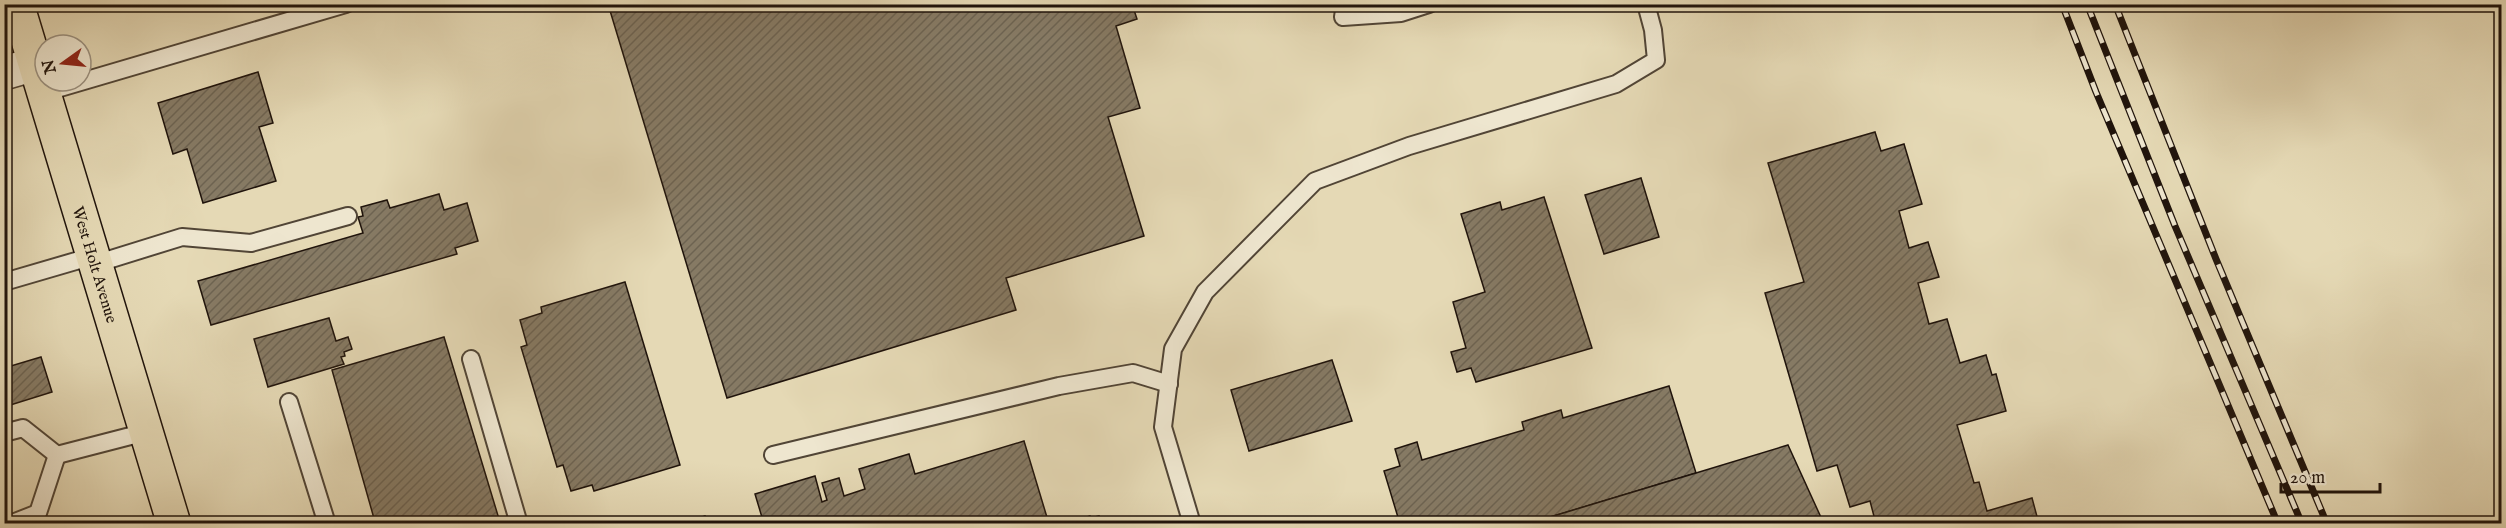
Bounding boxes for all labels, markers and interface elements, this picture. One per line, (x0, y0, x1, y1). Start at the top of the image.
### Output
north arrow (33, 33, 93, 93)
text: N (39, 57, 62, 77)
street label: West Holt Avenue (67, 204, 121, 326)
scale bar (2281, 456, 2380, 494)
text: 20 m (2290, 467, 2325, 490)

